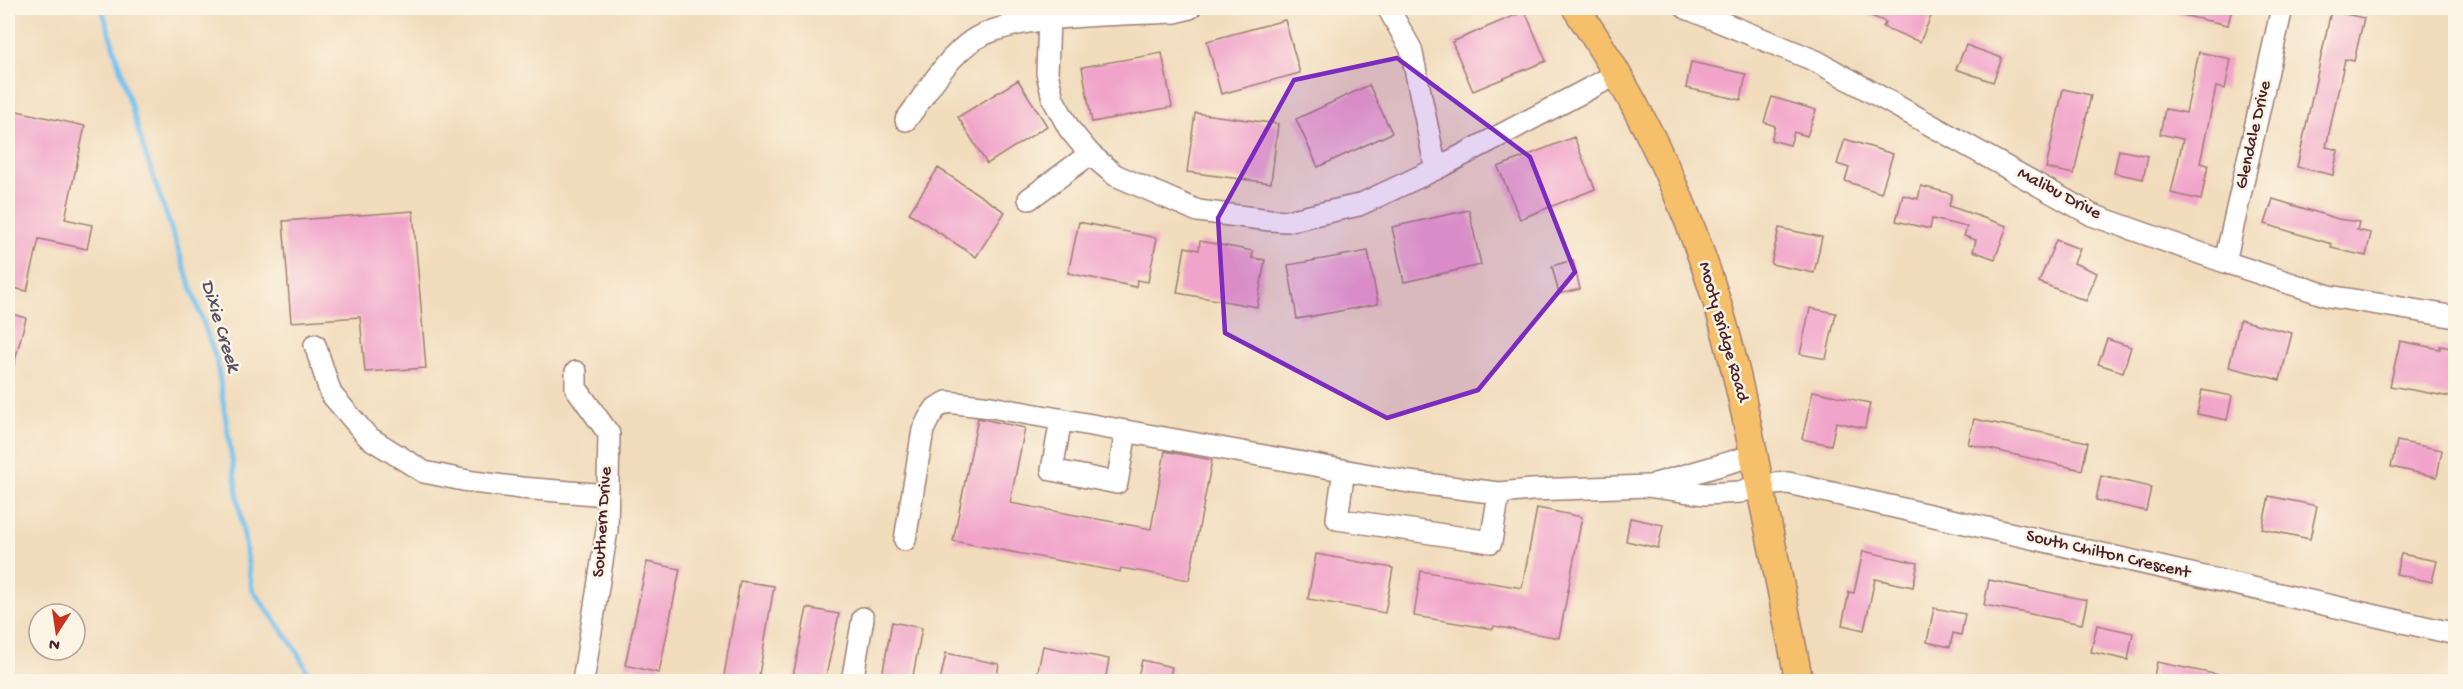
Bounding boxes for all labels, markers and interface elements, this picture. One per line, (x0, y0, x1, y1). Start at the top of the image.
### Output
street label: Glendale Drive (2231, 78, 2277, 191)
street label: Malibu Drive (2014, 163, 2105, 225)
street label: Mooty Bridge Road (1693, 260, 1753, 406)
water label: Dixie Creek (194, 277, 244, 377)
street label: Southern Drive (589, 465, 617, 578)
street label: South Chilton Crescent (2024, 526, 2194, 584)
north arrow (27, 602, 87, 662)
text: N (47, 633, 62, 654)

